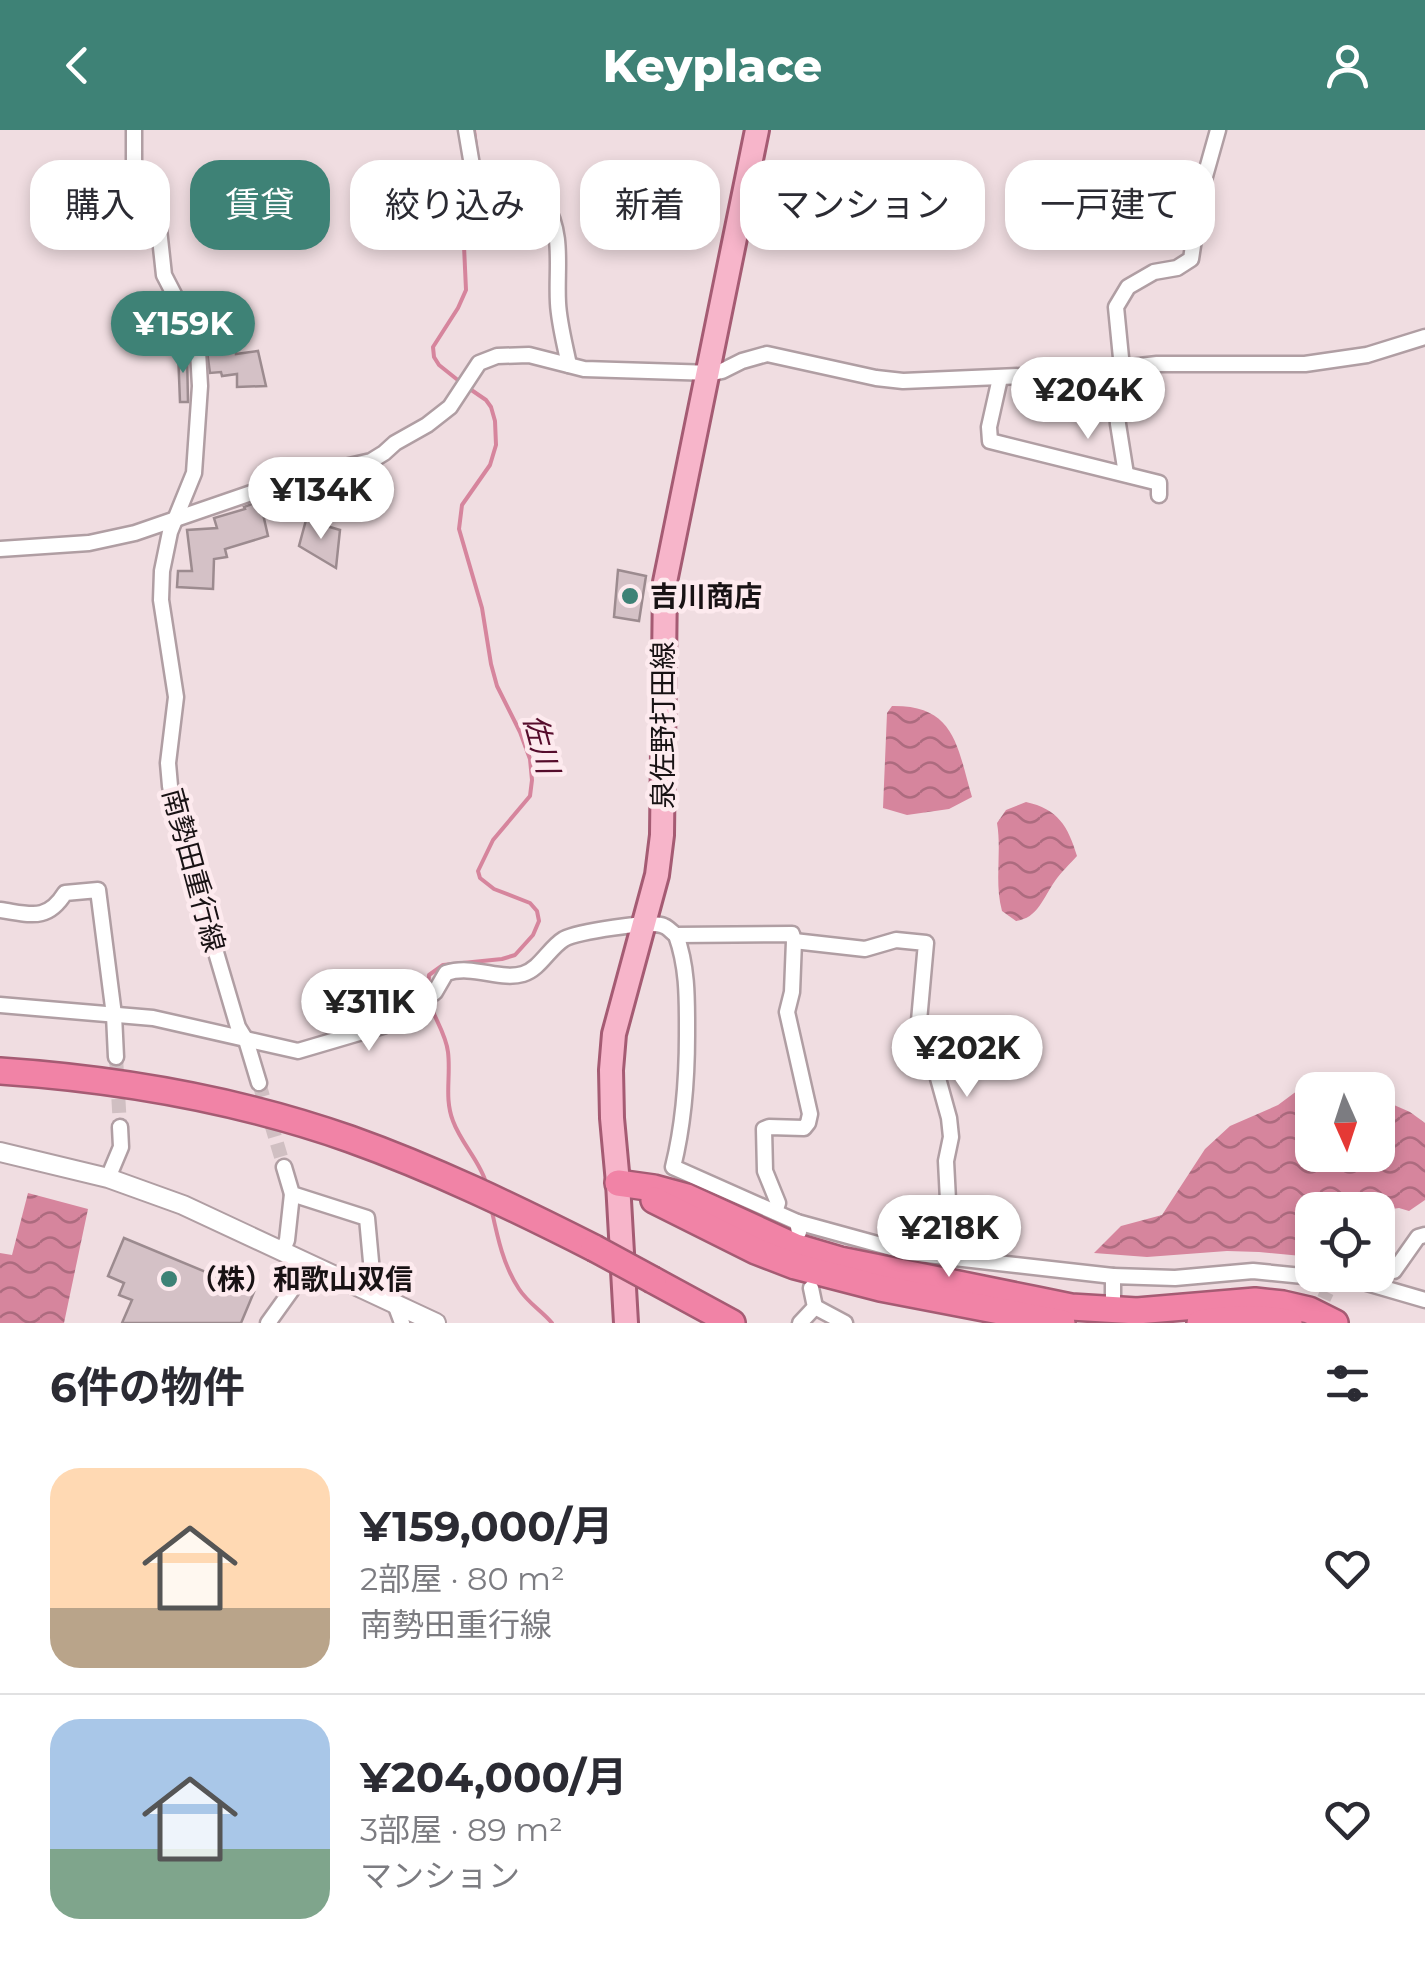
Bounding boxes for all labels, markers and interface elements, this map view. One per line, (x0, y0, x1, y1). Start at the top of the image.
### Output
icon: back (50, 38, 105, 93)
text: Keyplace (603, 38, 822, 93)
icon: person (1320, 38, 1375, 93)
chip: 購入 (30, 160, 170, 250)
chip: 賃貸 (190, 160, 330, 250)
chip: 絞り込み (350, 160, 560, 250)
chip: 新着 (580, 160, 720, 250)
chip: マンション (740, 160, 985, 250)
chip: 一戸建て (1005, 160, 1215, 250)
pin: ¥159K (113, 291, 253, 376)
text: ¥159K (133, 304, 233, 343)
pin: ¥204K (1018, 357, 1158, 442)
text: ¥204K (1033, 370, 1143, 409)
pin: ¥134K (251, 457, 391, 542)
text: ¥134K (270, 470, 372, 509)
place label: 吉川商店 (650, 579, 762, 613)
marker: 吉川商店 (619, 585, 641, 607)
street label: 泉佐野打田線 (646, 641, 680, 809)
water label: 佐川 (516, 710, 568, 781)
street label: 南勢田重行線 (156, 784, 232, 956)
pin: ¥311K (299, 969, 439, 1054)
text: ¥311K (323, 982, 415, 1021)
pin: ¥202K (897, 1015, 1037, 1100)
text: ¥202K (914, 1028, 1020, 1067)
north arrow (1295, 1072, 1395, 1172)
map controls (1295, 1072, 1395, 1292)
button: locate (1295, 1192, 1395, 1292)
pin: ¥218K (879, 1195, 1019, 1280)
text: ¥218K (899, 1208, 999, 1247)
place label: （株）和歌山双信 (189, 1262, 413, 1296)
marker: （株）和歌山双信 (158, 1268, 180, 1290)
icon: filters (1320, 1356, 1375, 1411)
text: 6件の物件 (50, 1361, 245, 1413)
text: ¥159,000/月 (360, 1500, 613, 1552)
icon: home (130, 1508, 250, 1628)
icon: heart (1320, 1541, 1375, 1596)
text: 2部屋 · 80 m² (360, 1559, 565, 1598)
text: 南勢田重行線 (360, 1605, 552, 1644)
text: ¥204,000/月 (360, 1751, 628, 1803)
icon: home (130, 1759, 250, 1879)
icon: heart (1320, 1792, 1375, 1847)
text: 3部屋 · 89 m² (360, 1810, 563, 1849)
text: マンション (360, 1856, 520, 1895)

